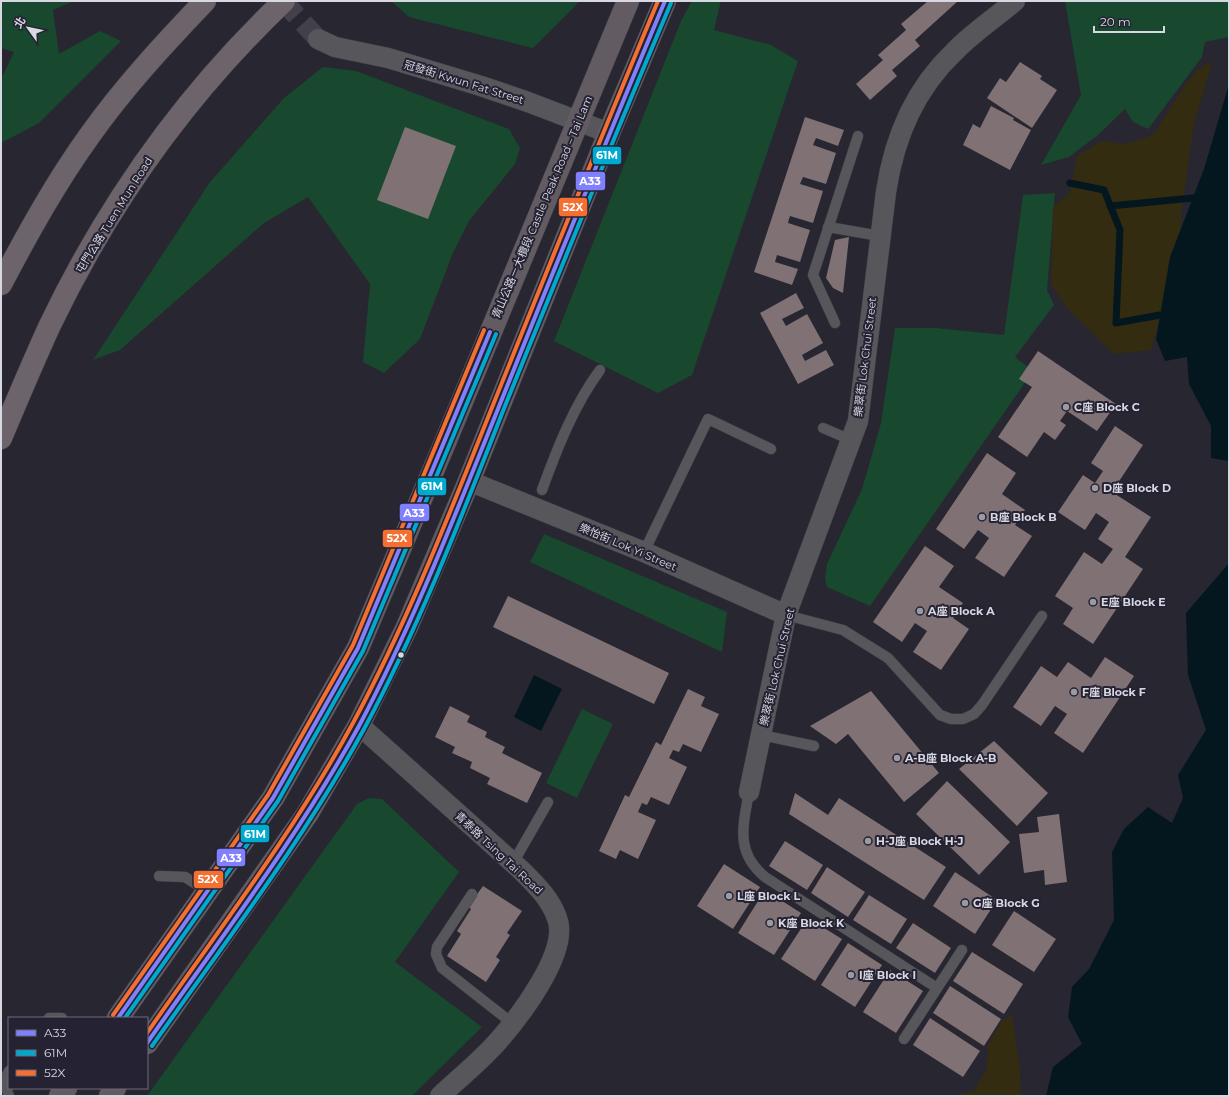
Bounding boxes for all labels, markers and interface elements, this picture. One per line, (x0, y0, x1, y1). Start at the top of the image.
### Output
north arrow (8, 8, 48, 48)
scale bar (1094, 8, 1164, 34)
text: 北 (11, 14, 28, 31)
text: 20 m (1100, 14, 1131, 29)
street label: 冠發街 Kwun Fat Street (402, 57, 526, 107)
street label: 青山公路－大欖段 Castle Peak Road – Tai Lam (489, 94, 595, 320)
line badge: 61M (592, 146, 622, 165)
text: 61M (596, 148, 618, 162)
street label: 屯門公路 Tuen Mun Road (72, 154, 156, 276)
line badge: A33 (575, 171, 606, 191)
text: A33 (578, 174, 601, 188)
line badge: 52X (558, 197, 588, 217)
text: 52X (563, 200, 584, 214)
street label: 樂翠街 Lok Chui Street (851, 296, 879, 418)
place label: C座 Block C (1074, 400, 1140, 414)
marker: C座 Block C (1061, 402, 1071, 412)
line badge: 61M (417, 477, 447, 496)
text: 61M (421, 479, 443, 493)
place label: D座 Block D (1103, 481, 1171, 495)
marker: D座 Block D (1090, 483, 1100, 493)
line badge: A33 (399, 503, 430, 522)
text: A33 (402, 506, 425, 520)
place label: B座 Block B (990, 510, 1057, 524)
marker: B座 Block B (977, 512, 987, 522)
street label: 樂怡街 Lok Yi Street (577, 520, 679, 574)
line badge: 52X (382, 529, 413, 548)
text: 52X (387, 531, 408, 545)
place label: E座 Block E (1101, 595, 1166, 609)
marker: E座 Block E (1088, 597, 1098, 607)
place label: A座 Block A (927, 604, 995, 618)
street label: 樂翠街 Lok Chui Street (757, 606, 797, 727)
marker: A座 Block A (915, 606, 925, 616)
unlabelled marker (396, 650, 406, 660)
place label: F座 Block F (1082, 685, 1146, 699)
marker: F座 Block F (1069, 687, 1079, 697)
place label: A-B座 Block A-B (904, 751, 996, 765)
marker: A-B座 Block A-B (892, 753, 902, 763)
street label: 青泰路 Tsing Tai Road (452, 809, 546, 897)
line badge: 61M (240, 824, 270, 843)
text: 61M (244, 827, 266, 841)
place label: H-J座 Block H-J (876, 834, 964, 848)
marker: H-J座 Block H-J (863, 836, 873, 846)
line badge: A33 (216, 848, 246, 867)
text: A33 (219, 851, 242, 865)
line badge: 52X (193, 870, 224, 889)
text: 52X (198, 872, 219, 886)
place label: L座 Block L (737, 889, 800, 903)
marker: L座 Block L (724, 891, 734, 901)
place label: G座 Block G (973, 896, 1040, 910)
marker: G座 Block G (960, 898, 970, 908)
place label: K座 Block K (778, 916, 845, 930)
marker: K座 Block K (765, 918, 775, 928)
place label: I座 Block I (859, 968, 916, 982)
marker: I座 Block I (846, 970, 856, 980)
legend (8, 1017, 148, 1089)
text: A33 (44, 1025, 66, 1040)
text: 61M (44, 1045, 67, 1060)
text: 52X (44, 1065, 66, 1080)

